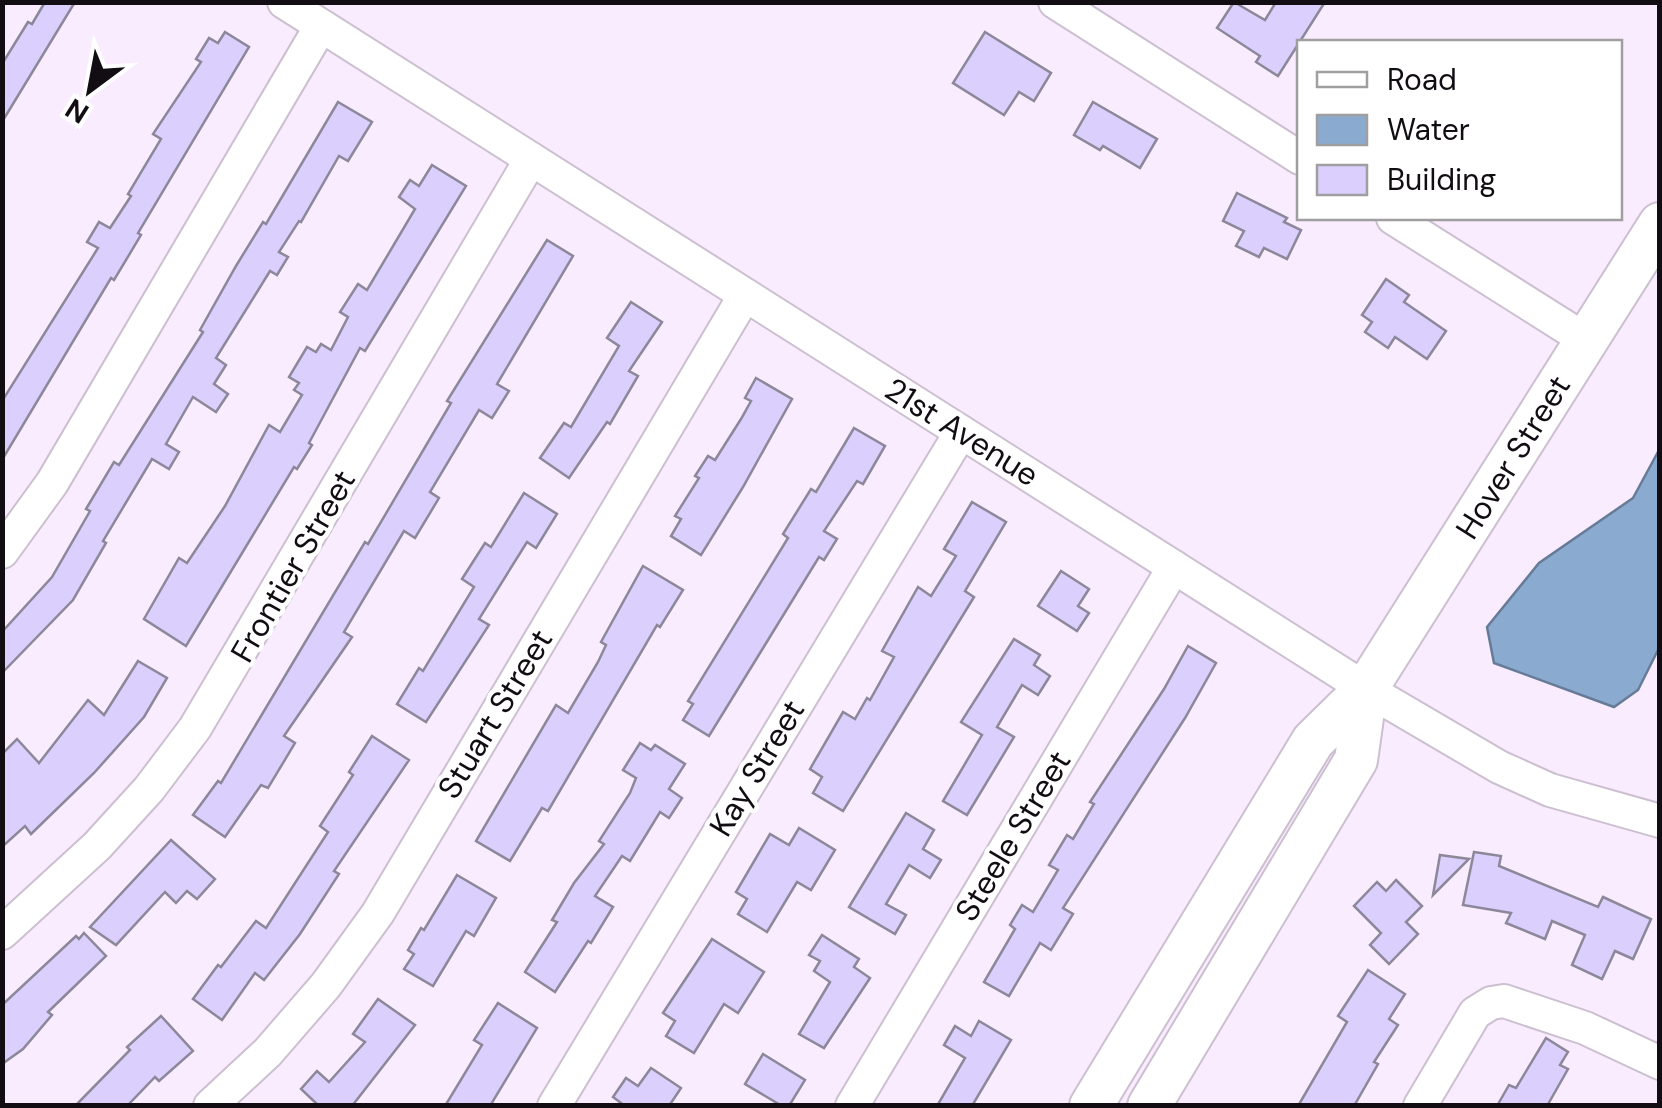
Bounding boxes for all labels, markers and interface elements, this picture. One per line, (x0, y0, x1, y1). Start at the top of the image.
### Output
north arrow (40, 40, 140, 140)
legend (1297, 40, 1622, 220)
text: Road (1387, 60, 1457, 99)
text: N (59, 90, 95, 132)
text: Water (1387, 110, 1470, 149)
text: Building (1387, 160, 1496, 199)
street label: Hover Street (1446, 367, 1580, 547)
street label: 21st Avenue (877, 368, 1047, 496)
street label: Frontier Street (221, 462, 365, 670)
street label: Stuart Street (428, 622, 562, 806)
street label: Kay Street (700, 692, 814, 844)
street label: Steele Street (946, 743, 1080, 929)

